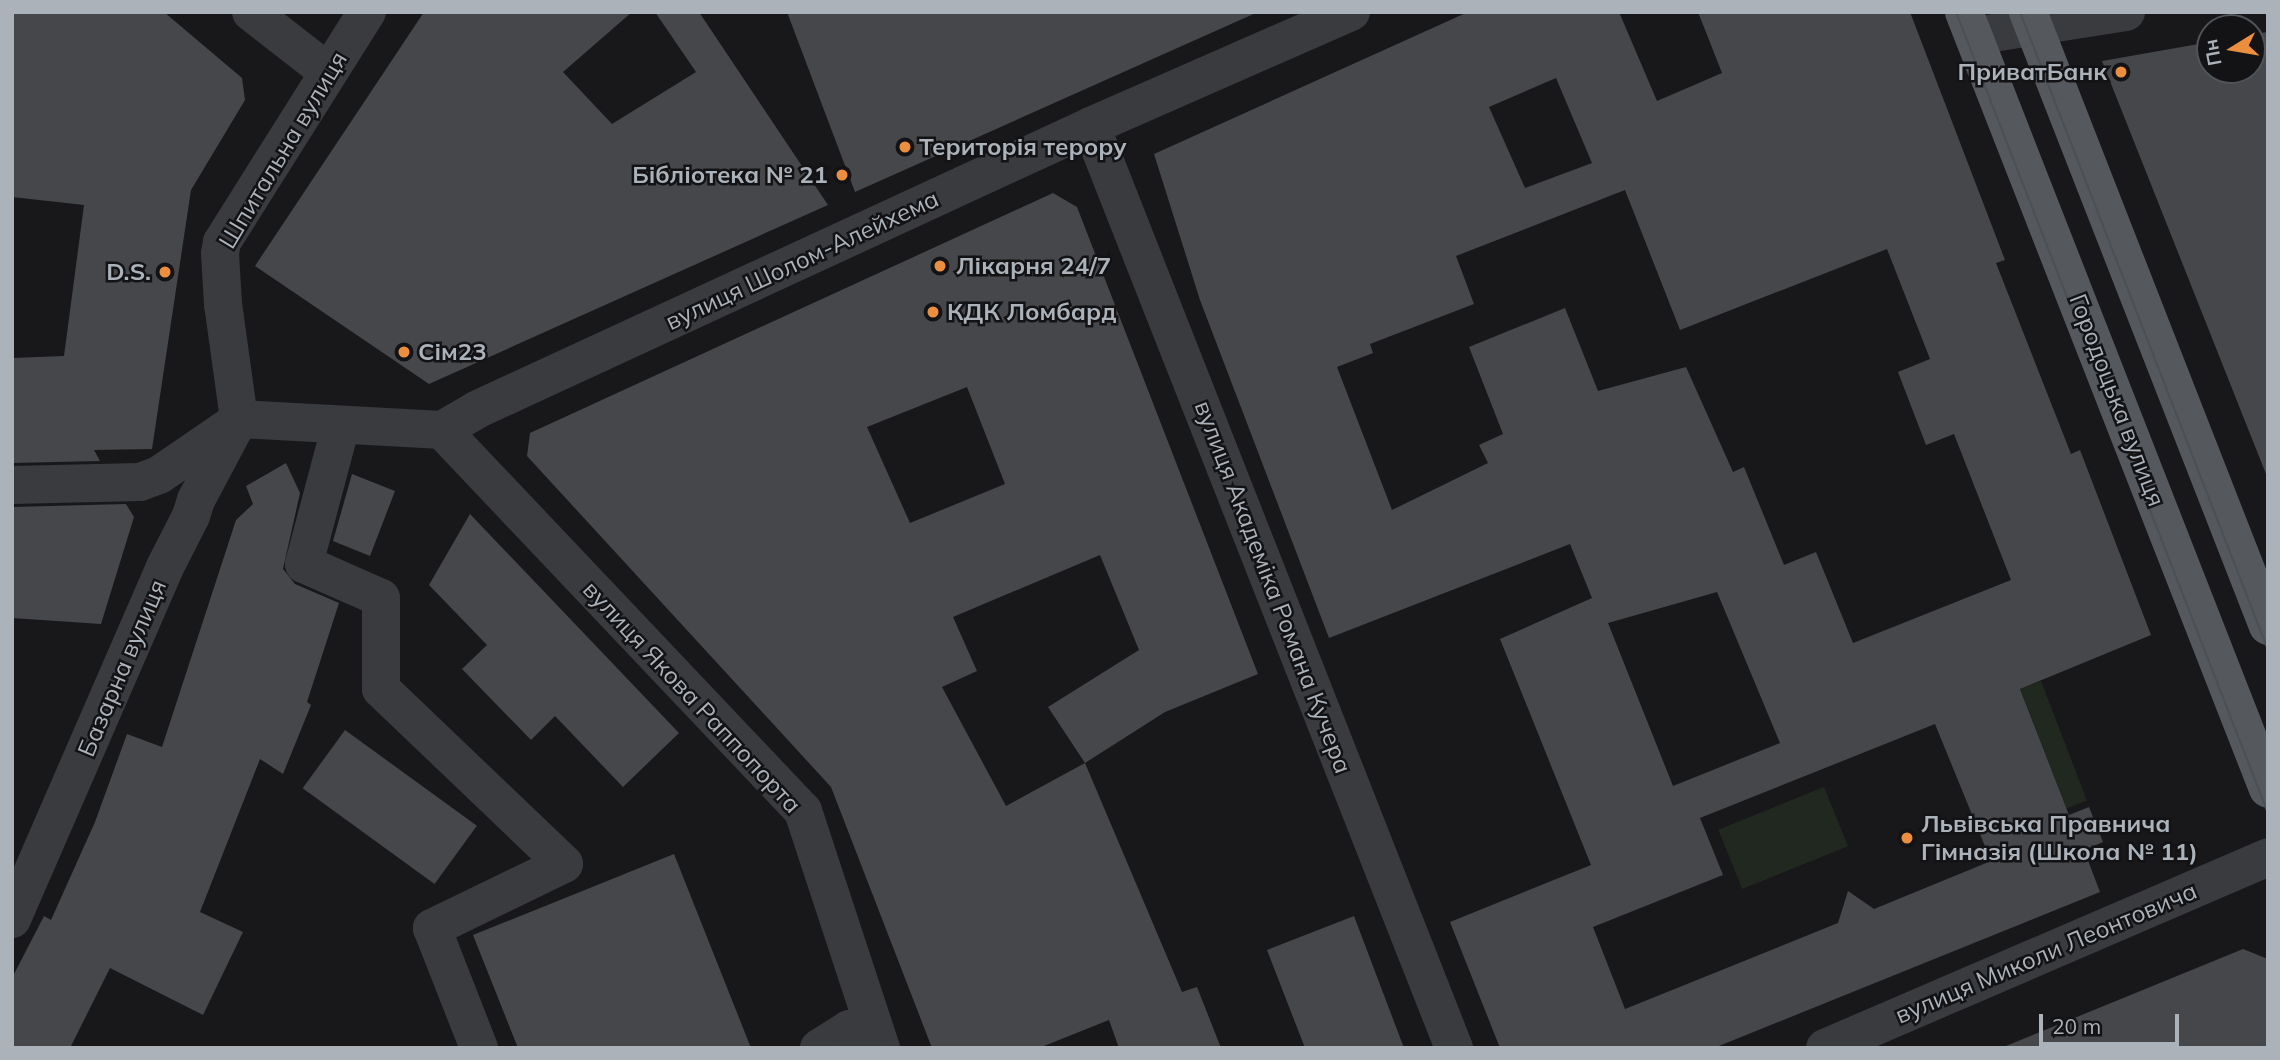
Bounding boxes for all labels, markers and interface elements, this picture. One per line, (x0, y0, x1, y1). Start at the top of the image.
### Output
north arrow (2196, 14, 2266, 84)
text: Пн (2198, 37, 2227, 68)
street label: Шпитальна вулиця (213, 46, 353, 254)
place label: ПриватБанк (1958, 58, 2107, 86)
marker: ПриватБанк (2113, 64, 2129, 80)
place label: Територія терору (919, 133, 1127, 161)
marker: Територія терору (897, 139, 913, 155)
place label: Бібліотека № 21 (632, 161, 828, 189)
marker: Бібліотека № 21 (834, 167, 850, 183)
street label: вулиця Шолом-Алейхема (661, 184, 943, 336)
place label: Лікарня 24/7 (956, 252, 1111, 280)
marker: Лікарня 24/7 (930, 256, 950, 276)
place label: D.S. (106, 258, 151, 286)
marker: D.S. (157, 264, 173, 280)
street label: Городоцька вулиця (2063, 290, 2171, 510)
place label: КДК Ломбард (947, 298, 1116, 326)
marker: КДК Ломбард (925, 304, 941, 320)
place label: Сім23 (418, 338, 487, 366)
marker: Сім23 (396, 344, 412, 360)
street label: вулиця Академіка Романа Кучера (1188, 397, 1358, 777)
street label: Базарна вулиця (72, 575, 172, 761)
street label: вулиця Якова Раппопорта (577, 575, 807, 819)
place label: Львівська Правнича Гімназія (Школа № 11) (1921, 810, 2198, 866)
marker: Львівська Правнича Гімназія (Школа № 11) (1899, 830, 1915, 846)
street label: вулиця Миколи Леонтовича (1891, 876, 2201, 1030)
scale bar (2042, 1000, 2182, 1044)
text: 20 m (2052, 1013, 2101, 1039)

